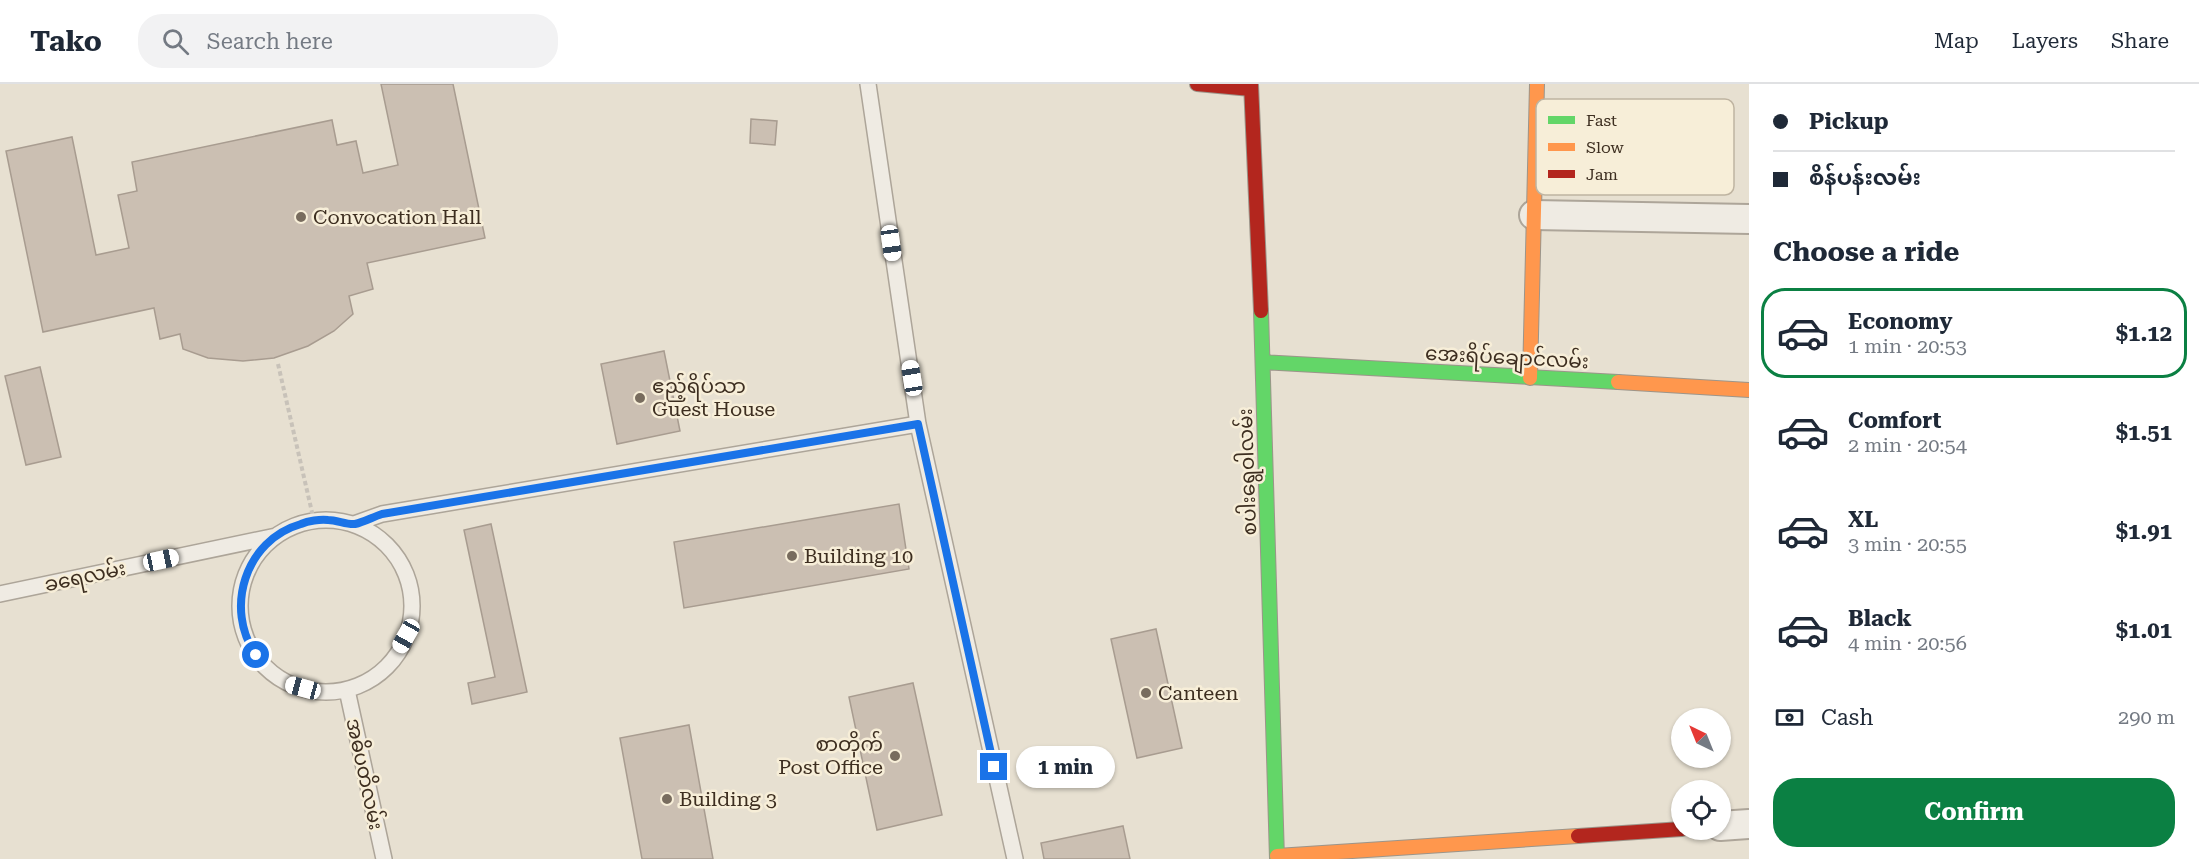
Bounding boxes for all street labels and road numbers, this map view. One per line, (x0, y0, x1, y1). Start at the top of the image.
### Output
street label: အေးရိပ်ချောင်လမ်း (1424, 339, 1590, 377)
street label: စပါးရွေဝါလမ်း (1231, 408, 1265, 536)
street label: ခရေလမ်း (42, 554, 129, 600)
street label: အဓိပတိလမ်း (341, 715, 391, 832)

